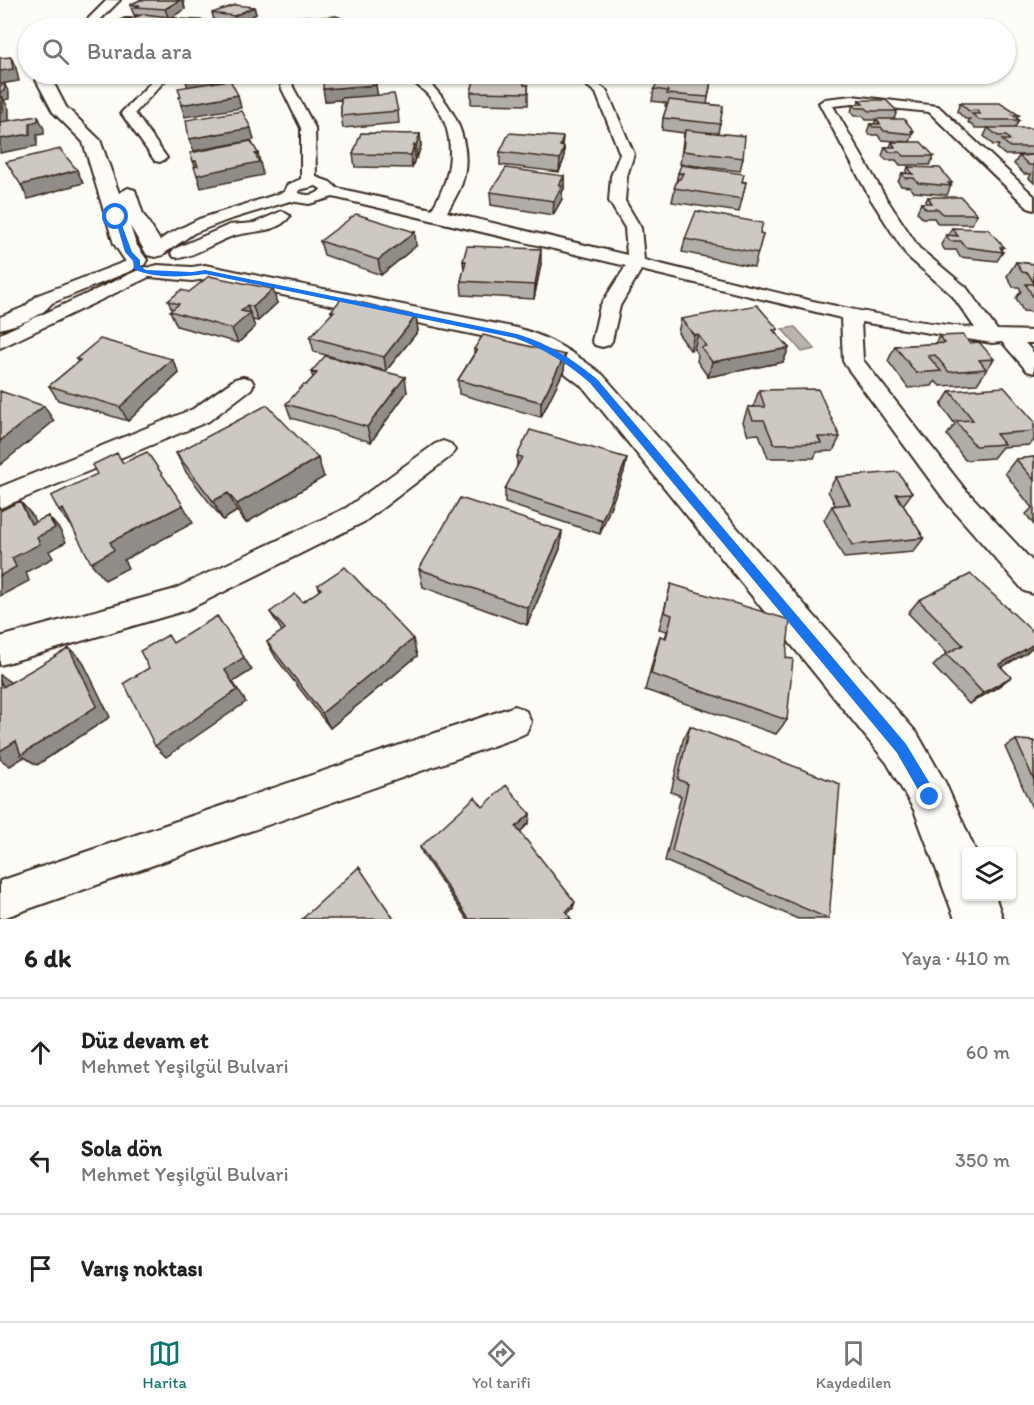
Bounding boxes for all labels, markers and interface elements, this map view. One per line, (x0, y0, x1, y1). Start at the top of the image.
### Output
search box (18, 18, 1016, 84)
icon: search (39, 35, 72, 68)
text: Burada ara (87, 38, 192, 65)
route start (102, 203, 128, 229)
route end (916, 783, 942, 809)
map controls (962, 847, 1016, 901)
button: layers (962, 847, 1016, 901)
text: 6 dk (24, 942, 71, 974)
text: Yaya · 410 m (902, 946, 1010, 970)
text: Düz devam et (81, 1027, 208, 1054)
icon: ahead (24, 1036, 57, 1069)
text: 60 m (966, 1040, 1010, 1064)
text: Mehmet Yeşilgül Bulvari (81, 1054, 288, 1078)
text: Sola dön (81, 1135, 162, 1162)
icon: left (24, 1144, 57, 1177)
text: 350 m (955, 1148, 1010, 1172)
text: Mehmet Yeşilgül Bulvari (81, 1162, 288, 1186)
icon: arrive (24, 1252, 57, 1285)
text: Varış noktası (81, 1255, 203, 1282)
tab: Harita (143, 1337, 187, 1392)
tab: Yol tarifi (472, 1337, 531, 1392)
tab: Kaydedilen (816, 1337, 891, 1392)

